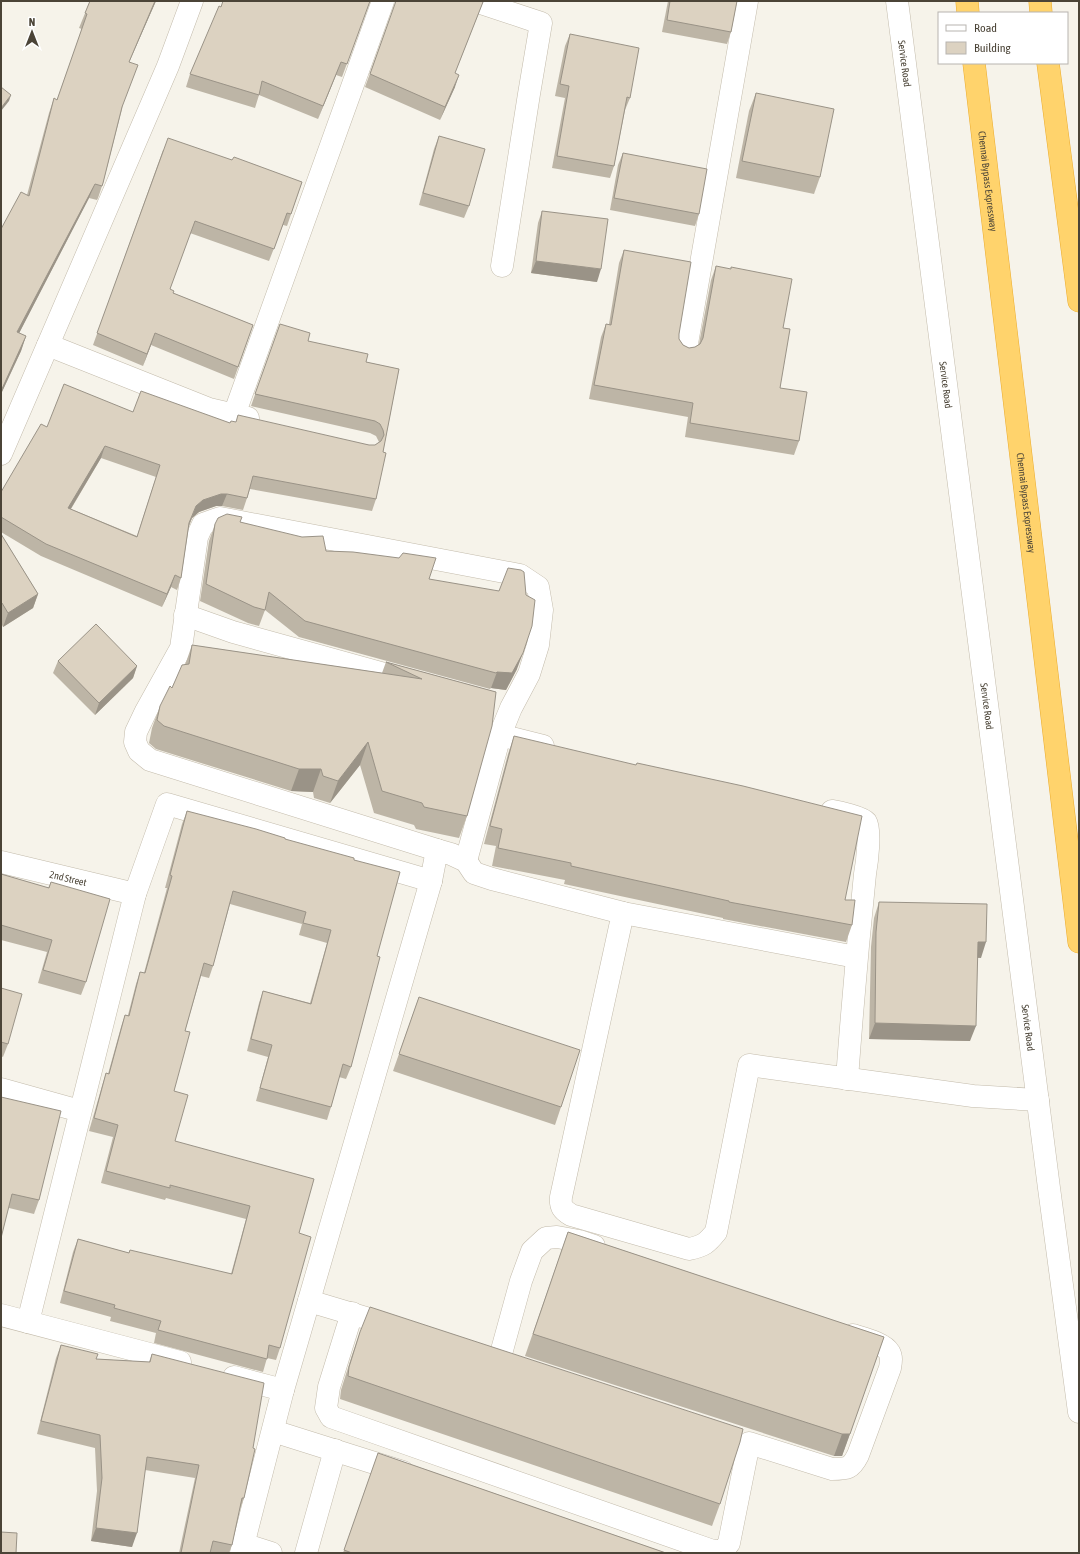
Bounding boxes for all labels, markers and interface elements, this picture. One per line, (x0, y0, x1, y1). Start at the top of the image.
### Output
north arrow (12, 12, 52, 52)
legend (938, 12, 1068, 64)
text: N (29, 16, 35, 28)
text: Road (974, 21, 997, 35)
street label: Service Road (897, 40, 913, 88)
text: Building (974, 41, 1012, 55)
street label: Chennai Bypass Expressway (977, 130, 1000, 232)
street label: Service Road (938, 361, 955, 409)
street label: Chennai Bypass Expressway (1015, 452, 1038, 554)
street label: Service Road (979, 682, 996, 730)
street label: 2nd Street (49, 868, 88, 888)
street label: Service Road (1020, 1004, 1037, 1052)

